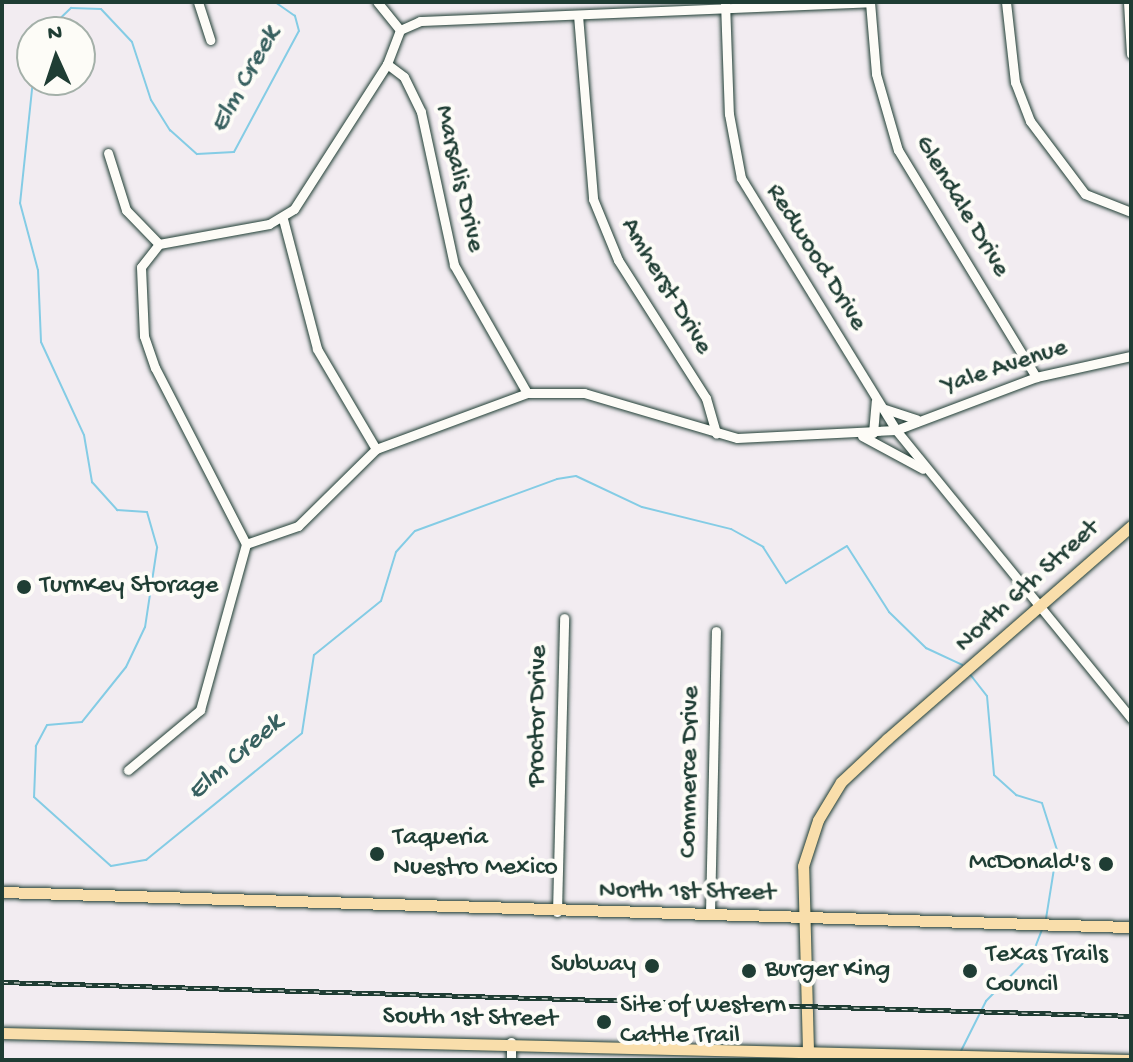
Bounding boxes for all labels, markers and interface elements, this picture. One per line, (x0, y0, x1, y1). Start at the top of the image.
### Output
north arrow (16, 16, 96, 96)
text: N (47, 21, 63, 47)
water label: Elm Creek (203, 21, 289, 139)
street label: Marsalis Drive (426, 103, 490, 255)
street label: Glendale Drive (907, 131, 1015, 283)
street label: Redwood Drive (757, 179, 873, 337)
street label: Amherst Drive (612, 213, 718, 361)
street label: Yale Avenue (938, 333, 1072, 403)
street label: North 6th Street (949, 514, 1107, 660)
place label: TurnKey Storage (40, 571, 218, 603)
marker: TurnKey Storage (15, 578, 33, 596)
street label: Proctor Drive (522, 645, 556, 787)
street label: Commerce Drive (674, 686, 708, 858)
water label: Elm Creek (181, 707, 291, 809)
place label: Taqueria Nuestro Mexico (393, 823, 558, 884)
marker: Taqueria Nuestro Mexico (368, 845, 386, 863)
place label: McDonald's (969, 848, 1090, 880)
marker: McDonald's (1097, 855, 1115, 873)
street label: North 1st Street (598, 876, 776, 910)
place label: Texas Trails Council (986, 940, 1108, 1002)
place label: Subway (551, 950, 636, 982)
place label: Burger King (765, 955, 890, 987)
marker: Subway (643, 957, 661, 975)
marker: Burger King (740, 962, 758, 980)
marker: Texas Trails Council (961, 962, 979, 980)
place label: Site of Western Cattle Trail (620, 991, 786, 1052)
street label: South 1st Street (382, 1002, 558, 1036)
marker: Site of Western Cattle Trail (595, 1013, 613, 1031)

